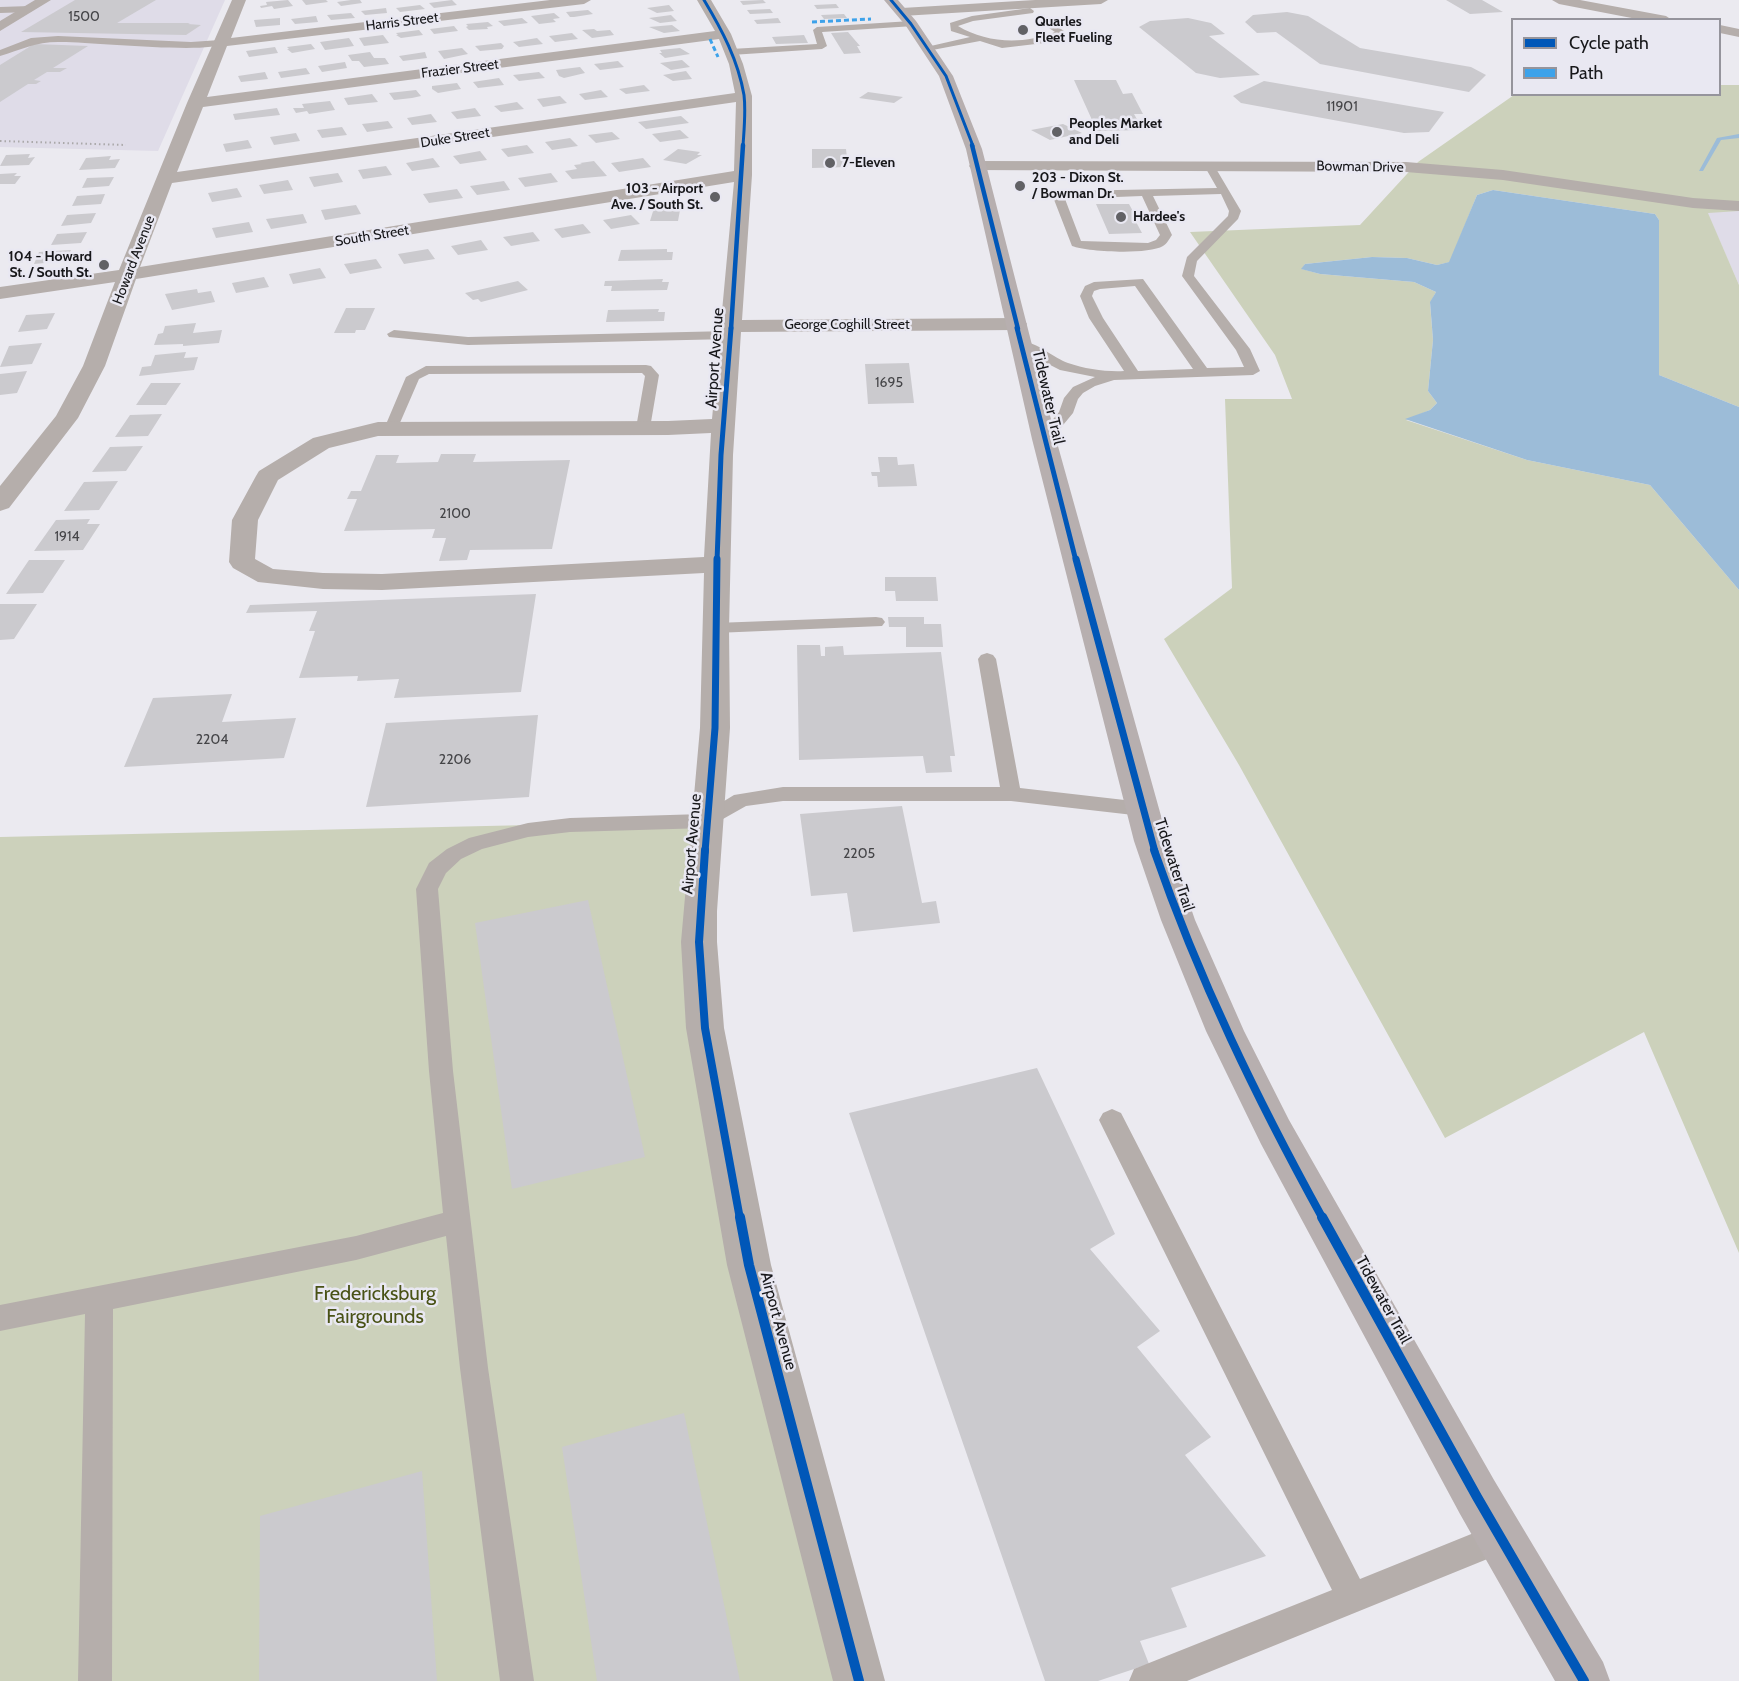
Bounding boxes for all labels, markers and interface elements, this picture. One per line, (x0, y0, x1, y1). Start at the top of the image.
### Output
house number: 1500 (68, 9, 100, 25)
street label: Harris Street (365, 9, 439, 35)
place label: Quarles Fleet Fueling (1035, 14, 1112, 46)
legend (1511, 18, 1721, 96)
marker: Quarles Fleet Fueling (1016, 23, 1030, 37)
text: Cycle path (1569, 32, 1649, 54)
street label: Frazier Street (420, 56, 500, 82)
text: Path (1569, 62, 1603, 84)
house number: 11901 (1326, 99, 1358, 115)
place label: Peoples Market and Deli (1069, 116, 1162, 148)
street label: Duke Street (419, 124, 491, 152)
marker: Peoples Market and Deli (1050, 125, 1064, 139)
place label: 7-Eleven (842, 155, 895, 171)
marker: 7-Eleven (823, 156, 837, 170)
street label: Bowman Drive (1316, 158, 1404, 176)
place label: 203 - Dixon St. / Bowman Dr. (1032, 170, 1124, 202)
marker: 203 - Dixon St. / Bowman Dr. (1013, 179, 1027, 193)
place label: 103 - Airport Ave. / South St. (611, 181, 703, 214)
marker: 103 - Airport Ave. / South St. (708, 190, 722, 204)
place label: Hardee's (1133, 209, 1185, 225)
marker: Hardee's (1114, 210, 1128, 224)
street label: Howard Avenue (109, 213, 159, 307)
street label: South Street (334, 222, 410, 250)
place label: 104 - Howard St. / South St. (9, 249, 92, 282)
marker: 104 - Howard St. / South St. (97, 258, 111, 272)
street label: Airport Avenue (702, 307, 728, 409)
street label: George Coghill Street (784, 317, 910, 333)
street label: Tidewater Trail (1028, 348, 1068, 446)
house number: 1695 (875, 375, 903, 391)
house number: 2100 (439, 506, 471, 522)
house number: 1914 (54, 529, 80, 545)
house number: 2204 (196, 732, 228, 748)
house number: 2206 (439, 752, 471, 768)
street label: Airport Avenue (678, 793, 706, 895)
street label: Tidewater Trail (1150, 816, 1198, 914)
house number: 2205 (843, 846, 875, 862)
street label: Tidewater Trail (1351, 1253, 1415, 1347)
street label: Airport Avenue (756, 1270, 800, 1372)
park label: Fredericksburg Fairgrounds (314, 1282, 436, 1329)

